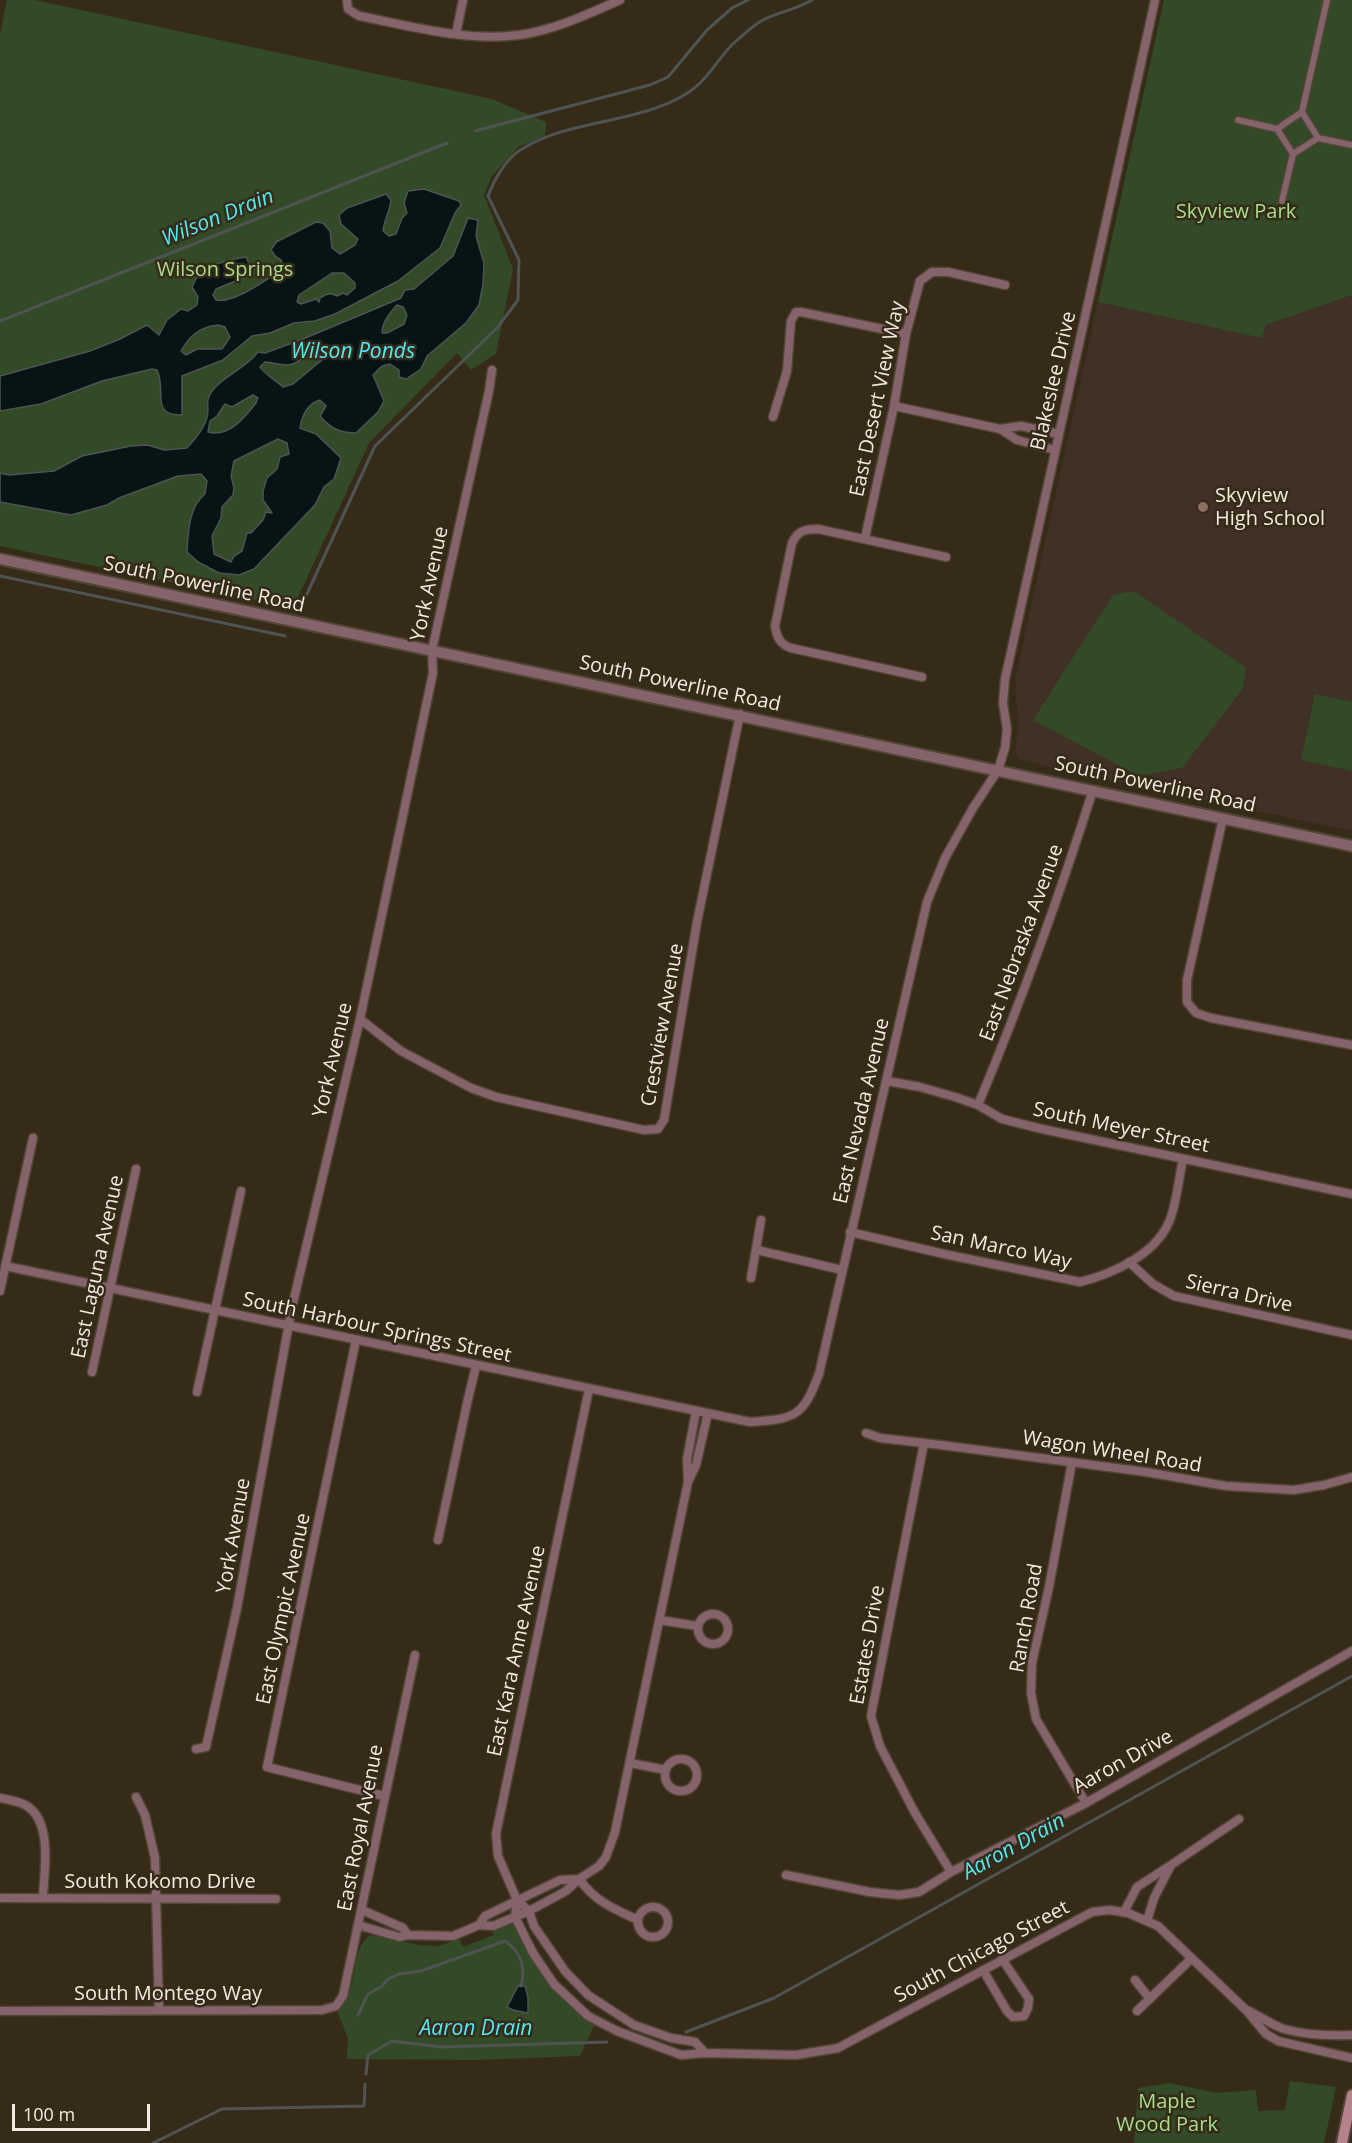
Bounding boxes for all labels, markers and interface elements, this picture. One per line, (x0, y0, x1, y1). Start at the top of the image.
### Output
water label: Wilson Drain (158, 184, 278, 252)
park label: Skyview Park (1176, 200, 1296, 224)
park label: Wilson Springs (157, 258, 293, 282)
street label: East Desert View Way (846, 299, 910, 499)
street label: Blakeslee Drive (1026, 309, 1082, 453)
water label: Wilson Ponds (291, 339, 415, 365)
place label: Skyview High School (1215, 484, 1325, 531)
marker: Skyview High School (1196, 500, 1210, 514)
street label: York Avenue (406, 524, 454, 644)
street label: South Powerline Road (101, 552, 307, 618)
street label: South Powerline Road (577, 651, 783, 717)
street label: South Powerline Road (1052, 752, 1258, 818)
street label: East Nebraska Avenue (975, 841, 1069, 1045)
street label: Crestview Avenue (637, 942, 689, 1108)
street label: York Avenue (308, 1000, 358, 1120)
street label: East Nevada Avenue (829, 1016, 895, 1206)
street label: South Meyer Street (1031, 1098, 1211, 1158)
street label: East Laguna Avenue (67, 1173, 129, 1361)
street label: San Marco Way (928, 1221, 1074, 1275)
street label: Sierra Drive (1183, 1270, 1295, 1318)
street label: South Harbour Springs Street (241, 1288, 513, 1368)
street label: Wagon Wheel Road (1021, 1426, 1203, 1478)
street label: York Avenue (212, 1476, 256, 1596)
street label: East Olympic Avenue (252, 1511, 316, 1707)
street label: East Kara Anne Avenue (483, 1543, 551, 1759)
street label: Ranch Road (1006, 1562, 1048, 1674)
street label: Estates Drive (846, 1583, 890, 1707)
street label: Aaron Drive (1069, 1725, 1177, 1799)
street label: East Royal Avenue (333, 1743, 389, 1913)
water label: Aaron Drain (959, 1809, 1069, 1885)
street label: South Kokomo Drive (64, 1870, 256, 1894)
street label: South Chicago Street (891, 1896, 1073, 2008)
street label: South Montego Way (74, 1982, 262, 2006)
water label: Aaron Drain (420, 2016, 532, 2042)
park label: Maple Wood Park (1116, 2090, 1218, 2137)
scale bar (15, 2092, 153, 2130)
text: 100 m (23, 2102, 75, 2126)

